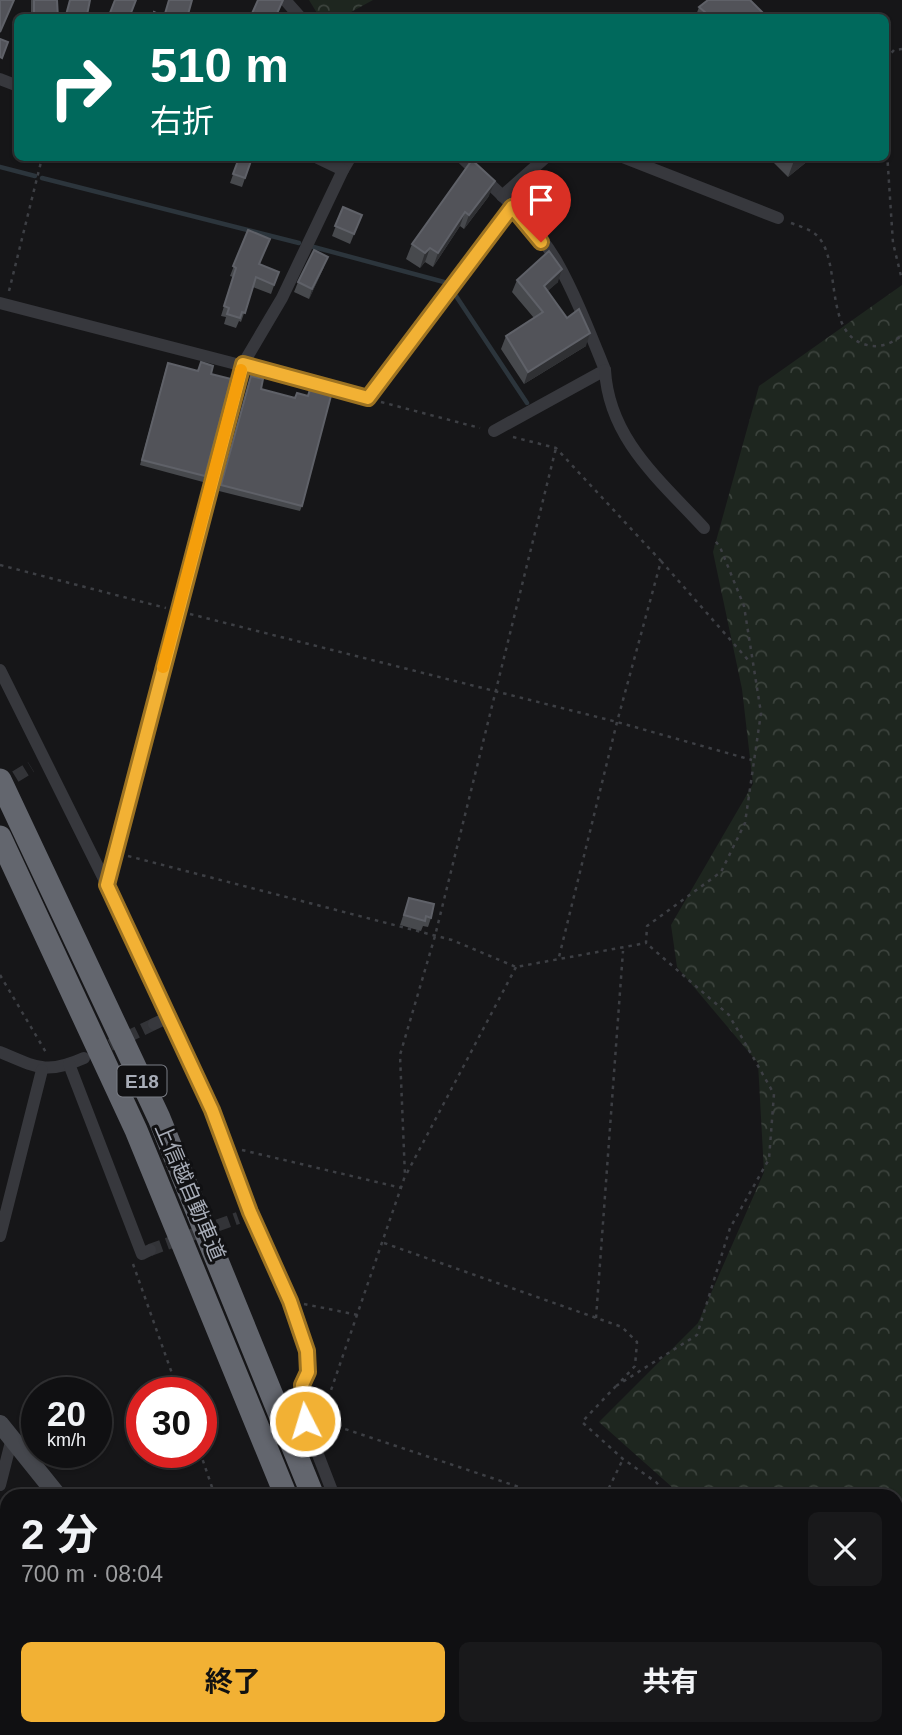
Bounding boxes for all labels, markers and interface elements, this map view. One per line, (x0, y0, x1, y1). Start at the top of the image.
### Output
text: 510 m (150, 38, 289, 92)
icon: right (35, 42, 126, 133)
text: 右折 (150, 103, 214, 139)
pin (511, 170, 571, 242)
icon: arrive (522, 181, 560, 219)
road number: E18 (118, 1065, 166, 1096)
street label: 上信越自動車道 (151, 1120, 230, 1264)
speed limit sign: 30 (126, 1377, 217, 1468)
position arrow (268, 1384, 342, 1458)
text: 20 (47, 1394, 86, 1433)
text: km/h (47, 1430, 86, 1450)
text: 2 分 (21, 1511, 98, 1558)
button: close (808, 1512, 882, 1586)
text: 700 m · 08:04 (21, 1561, 163, 1587)
button: 終了 (21, 1642, 445, 1722)
button: 共有 (459, 1642, 882, 1722)

